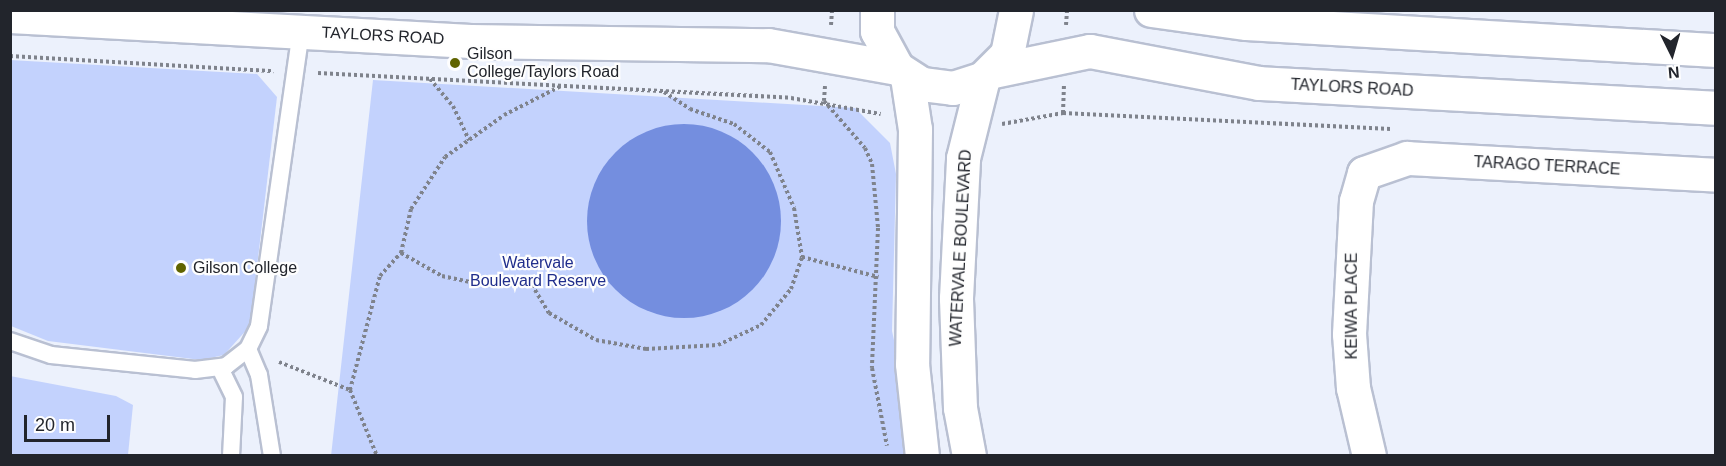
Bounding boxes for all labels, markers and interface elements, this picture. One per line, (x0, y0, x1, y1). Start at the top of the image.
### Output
street label: TAYLORS ROAD (321, 23, 445, 49)
north arrow (1642, 24, 1702, 84)
place label: Gilson College/Taylors Road (467, 44, 619, 82)
marker: Gilson College/Taylors Road (448, 56, 462, 70)
text: N (1667, 63, 1680, 81)
street label: TAYLORS ROAD (1290, 75, 1414, 101)
street label: WATERVALE BOULEVARD (946, 149, 976, 347)
street label: TARAGO TERRACE (1473, 153, 1621, 179)
street label: KEIWA PLACE (1342, 252, 1362, 360)
park label: Watervale Boulevard Reserve (470, 253, 606, 291)
place label: Gilson College (193, 258, 297, 278)
marker: Gilson College (174, 261, 188, 275)
scale bar (27, 403, 112, 441)
text: 20 m (35, 415, 75, 435)

